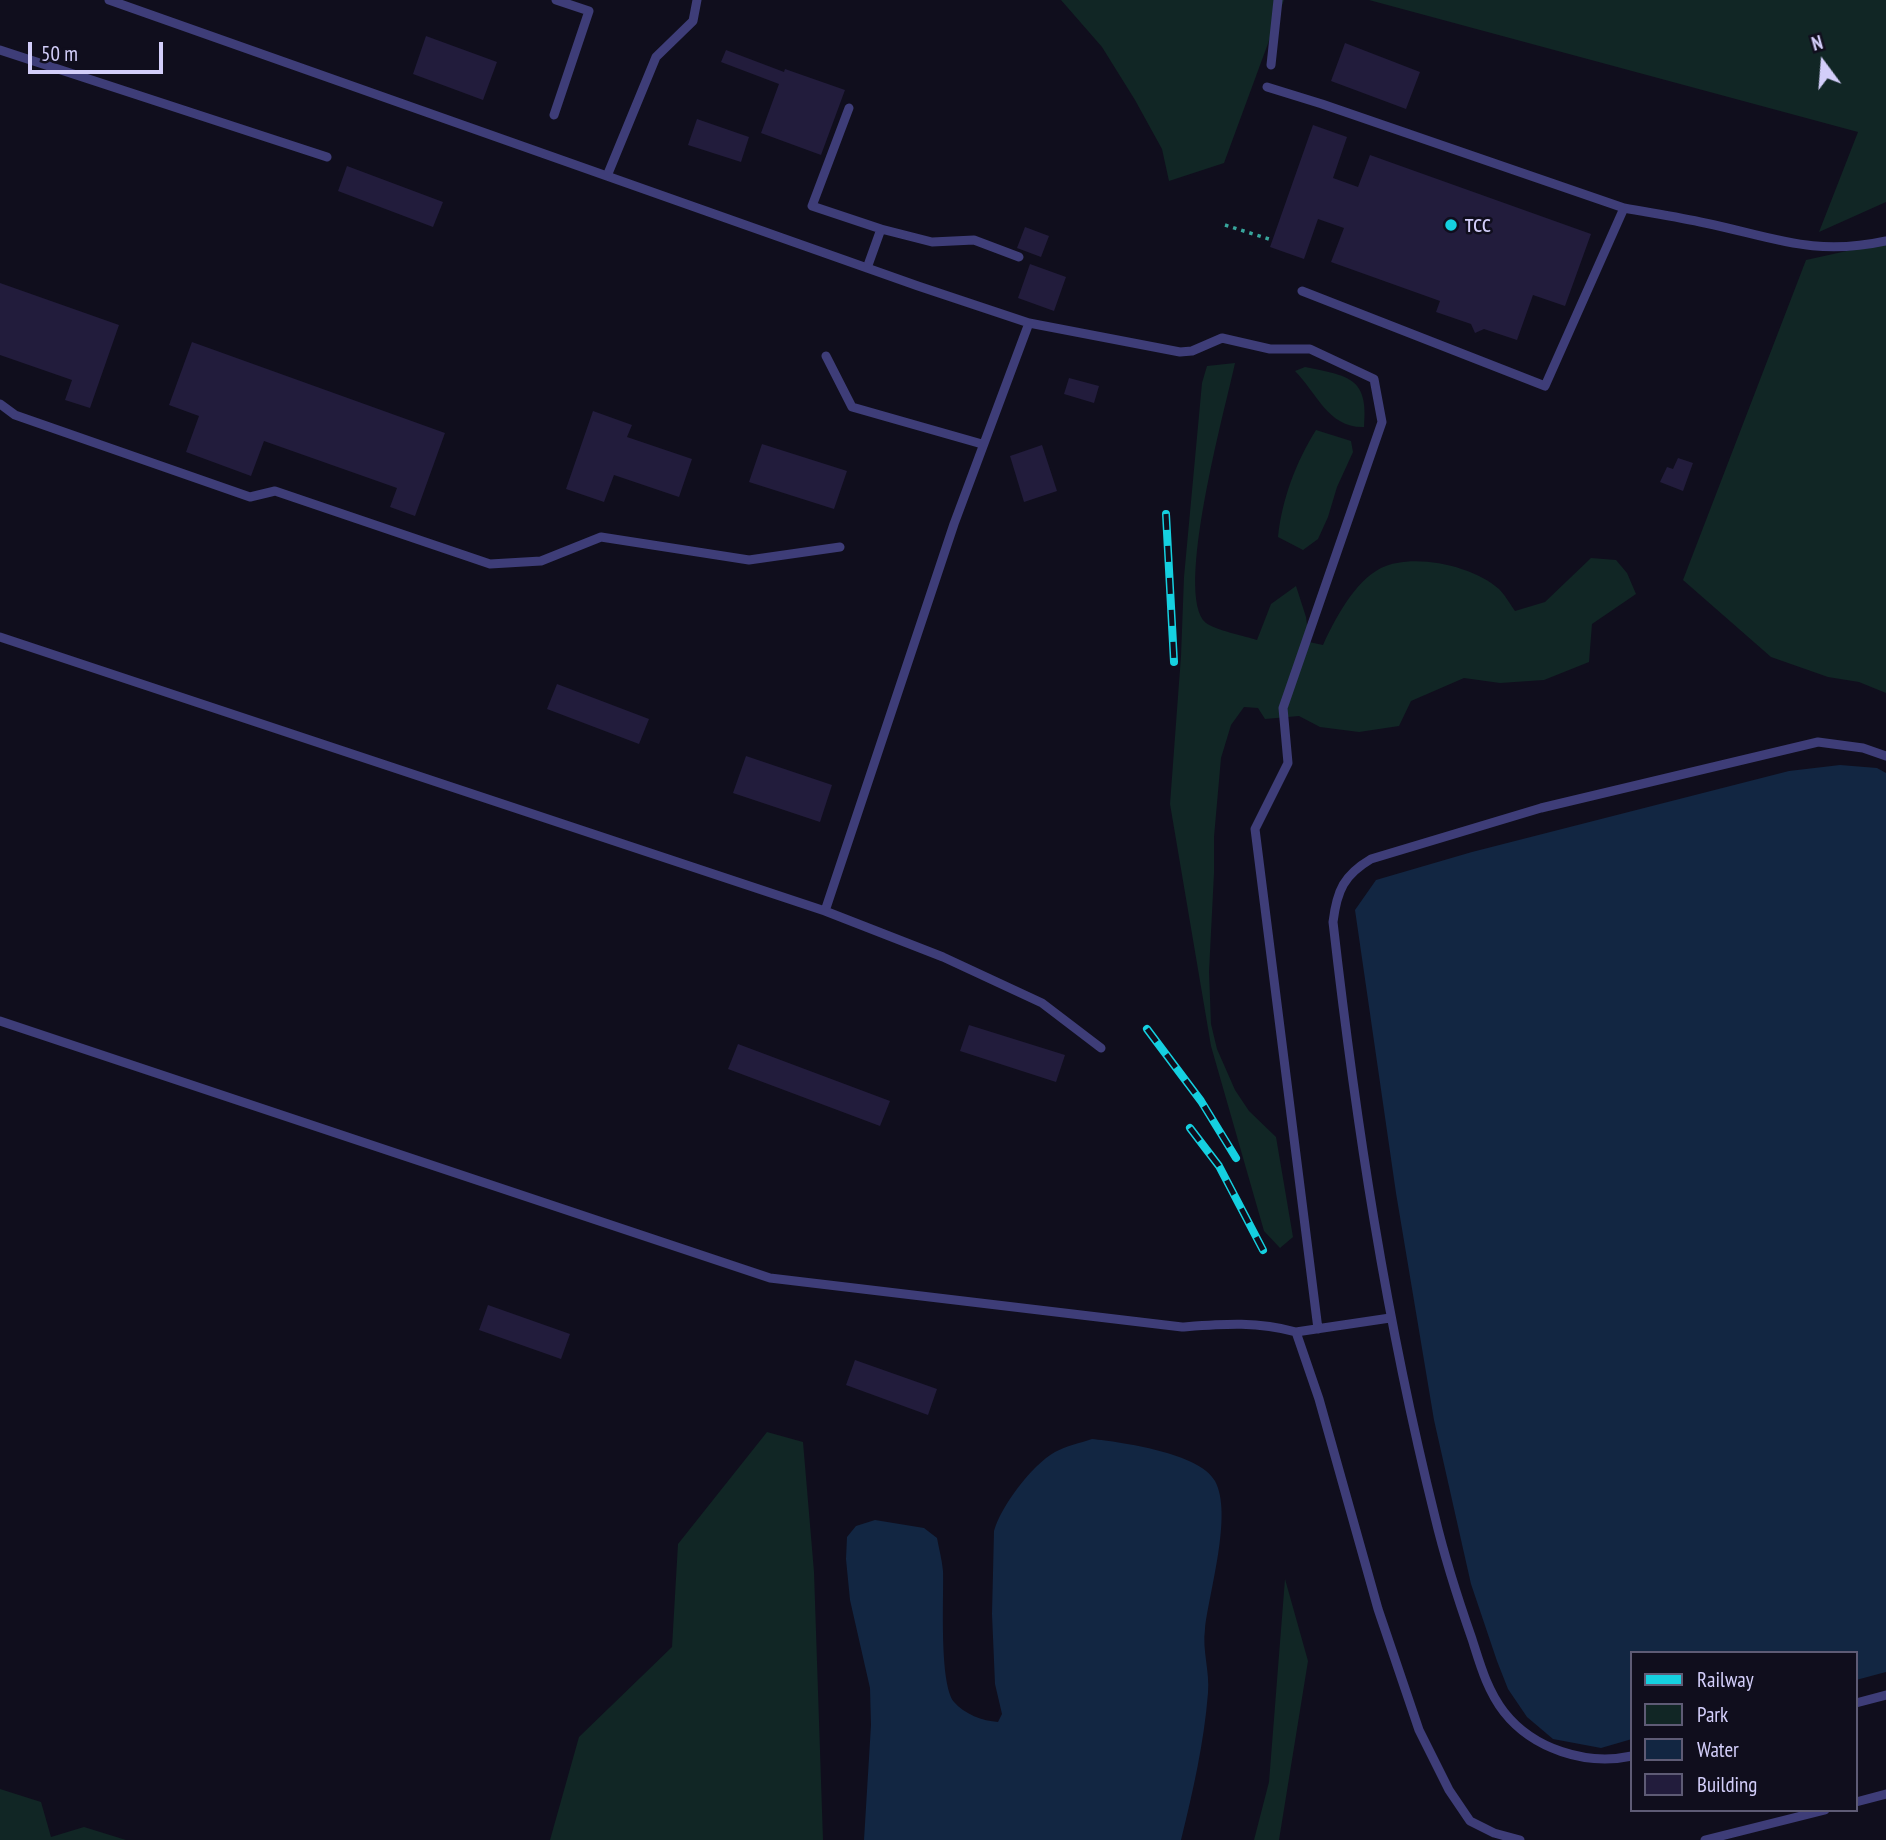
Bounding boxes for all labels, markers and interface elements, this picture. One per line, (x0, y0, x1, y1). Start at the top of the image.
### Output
scale bar (32, 28, 166, 72)
north arrow (1788, 28, 1858, 98)
text: N (1809, 30, 1825, 56)
text: 50 m (41, 40, 78, 67)
place label: тсс (1465, 209, 1491, 241)
marker: тсс (1443, 217, 1459, 233)
legend (1630, 1651, 1858, 1812)
text: Railway (1697, 1666, 1754, 1693)
text: Park (1697, 1701, 1728, 1728)
text: Water (1697, 1736, 1739, 1763)
text: Building (1697, 1771, 1757, 1798)

